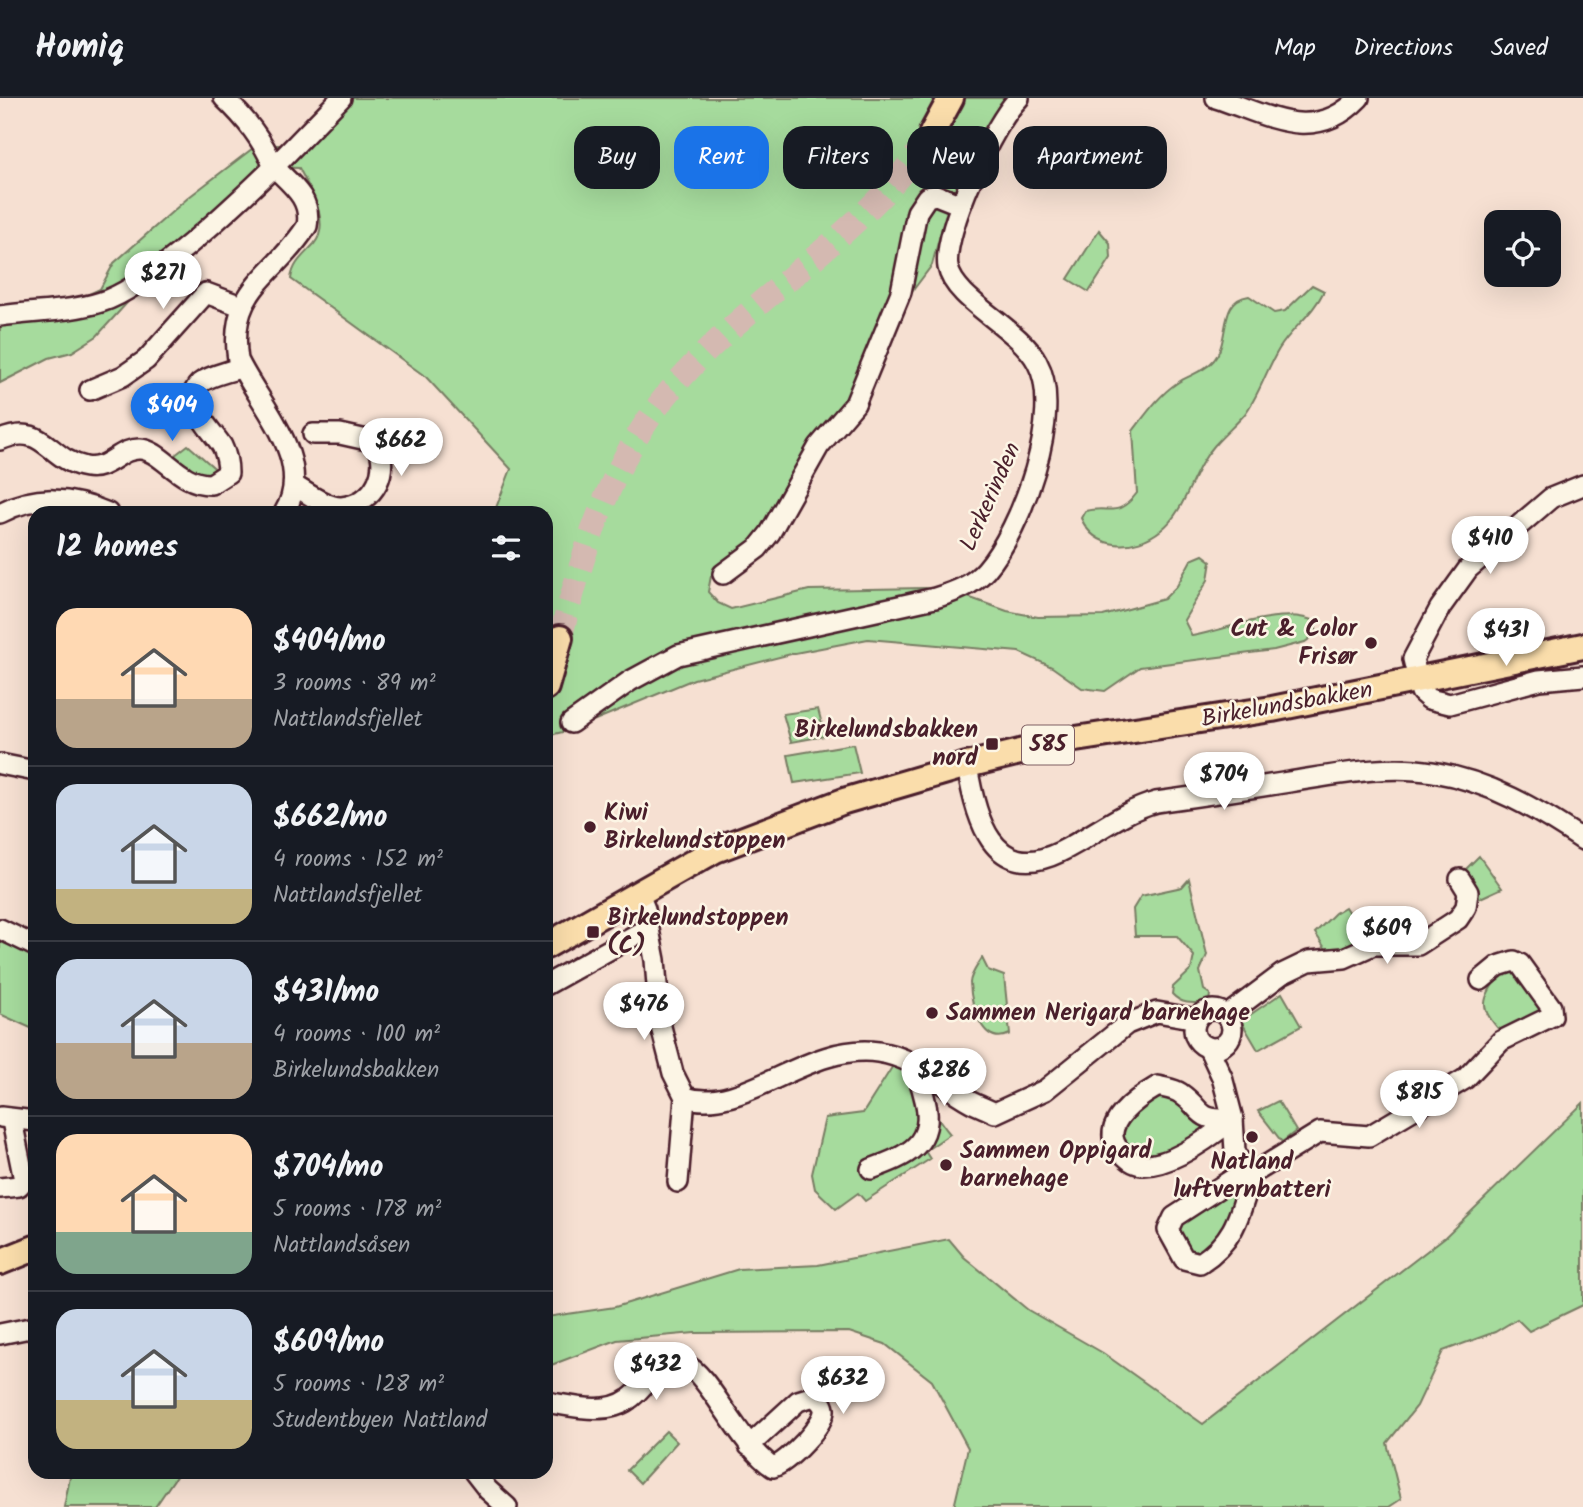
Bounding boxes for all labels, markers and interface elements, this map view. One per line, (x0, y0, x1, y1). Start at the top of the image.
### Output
text: Homiq (35, 22, 124, 75)
text: Map (1274, 29, 1316, 68)
text: Directions (1354, 29, 1453, 68)
text: Saved (1491, 29, 1548, 68)
chip: Buy (574, 126, 660, 189)
chip: Rent (674, 126, 769, 189)
chip: Filters (783, 126, 893, 189)
chip: New (907, 126, 999, 189)
chip: Apartment (1013, 126, 1167, 189)
map controls (1484, 210, 1561, 287)
button: locate (1484, 210, 1561, 287)
pin: $271 (122, 252, 204, 311)
text: $271 (141, 256, 185, 292)
pin: $404 (131, 384, 213, 443)
text: $404 (147, 388, 197, 424)
pin: $662 (360, 418, 442, 478)
text: $662 (375, 423, 427, 459)
street label: Lerkerinden (950, 436, 1032, 558)
pin: $410 (1449, 517, 1531, 576)
text: $410 (1468, 521, 1512, 557)
text: 12 homes (56, 524, 178, 572)
icon: filters (487, 529, 525, 567)
pin: $431 (1465, 608, 1547, 668)
place label: Cut & Color Frisør (1231, 610, 1358, 677)
text: $431 (1483, 613, 1529, 649)
text: $404/mo (273, 618, 386, 666)
marker: Cut & Color Frisør (1363, 635, 1379, 651)
icon: home (112, 636, 196, 720)
text: 3 rooms · 89 m² (273, 666, 436, 702)
street label: Birkelundsbakken (1198, 671, 1376, 739)
text: Nattlandsfjellet (273, 702, 422, 738)
place label: Birkelundsbakken nord (795, 711, 979, 778)
road number: 585 (1022, 726, 1074, 764)
marker: Birkelundsbakken nord (984, 736, 1000, 752)
pin: $704 (1183, 752, 1265, 812)
text: $704 (1200, 757, 1248, 793)
text: $662/mo (273, 794, 387, 842)
place label: Kiwi Birkelundstoppen (604, 794, 786, 861)
icon: home (112, 812, 196, 896)
marker: Kiwi Birkelundstoppen (582, 819, 598, 835)
text: 4 rooms · 152 m² (273, 842, 443, 878)
text: Nattlandsfjellet (273, 878, 422, 914)
place label: Birkelundstoppen (C) (607, 899, 789, 966)
pin: $609 (1346, 906, 1428, 966)
text: $609 (1362, 911, 1412, 947)
marker: Birkelundstoppen (C) (585, 924, 601, 940)
text: $431/mo (273, 969, 379, 1017)
pin: $476 (603, 982, 685, 1042)
icon: home (112, 987, 196, 1071)
text: $476 (619, 987, 669, 1023)
place label: Sammen Nerigard barnehage (946, 994, 1250, 1033)
marker: Sammen Nerigard barnehage (924, 1005, 940, 1021)
text: 4 rooms · 100 m² (273, 1017, 440, 1053)
pin: $286 (903, 1048, 985, 1108)
text: Birkelundsbakken (273, 1053, 439, 1089)
text: $286 (917, 1053, 971, 1089)
pin: $815 (1378, 1070, 1460, 1130)
text: $815 (1396, 1075, 1442, 1111)
marker: Natland luftvernbatteri (1244, 1129, 1260, 1145)
place label: Sammen Oppigard barnehage (960, 1132, 1152, 1199)
place label: Natland luftvernbatteri (1173, 1143, 1331, 1210)
text: $704/mo (273, 1144, 383, 1192)
marker: Sammen Oppigard barnehage (938, 1157, 954, 1173)
icon: home (112, 1162, 196, 1246)
text: 5 rooms · 178 m² (273, 1192, 441, 1228)
text: Nattlandsåsen (273, 1228, 410, 1264)
text: $609/mo (273, 1319, 384, 1367)
icon: home (112, 1337, 196, 1421)
pin: $432 (615, 1342, 697, 1402)
text: $432 (630, 1347, 682, 1383)
pin: $632 (802, 1356, 884, 1416)
text: $632 (817, 1361, 869, 1397)
text: 5 rooms · 128 m² (273, 1367, 444, 1403)
text: Studentbyen Nattland (273, 1403, 487, 1439)

